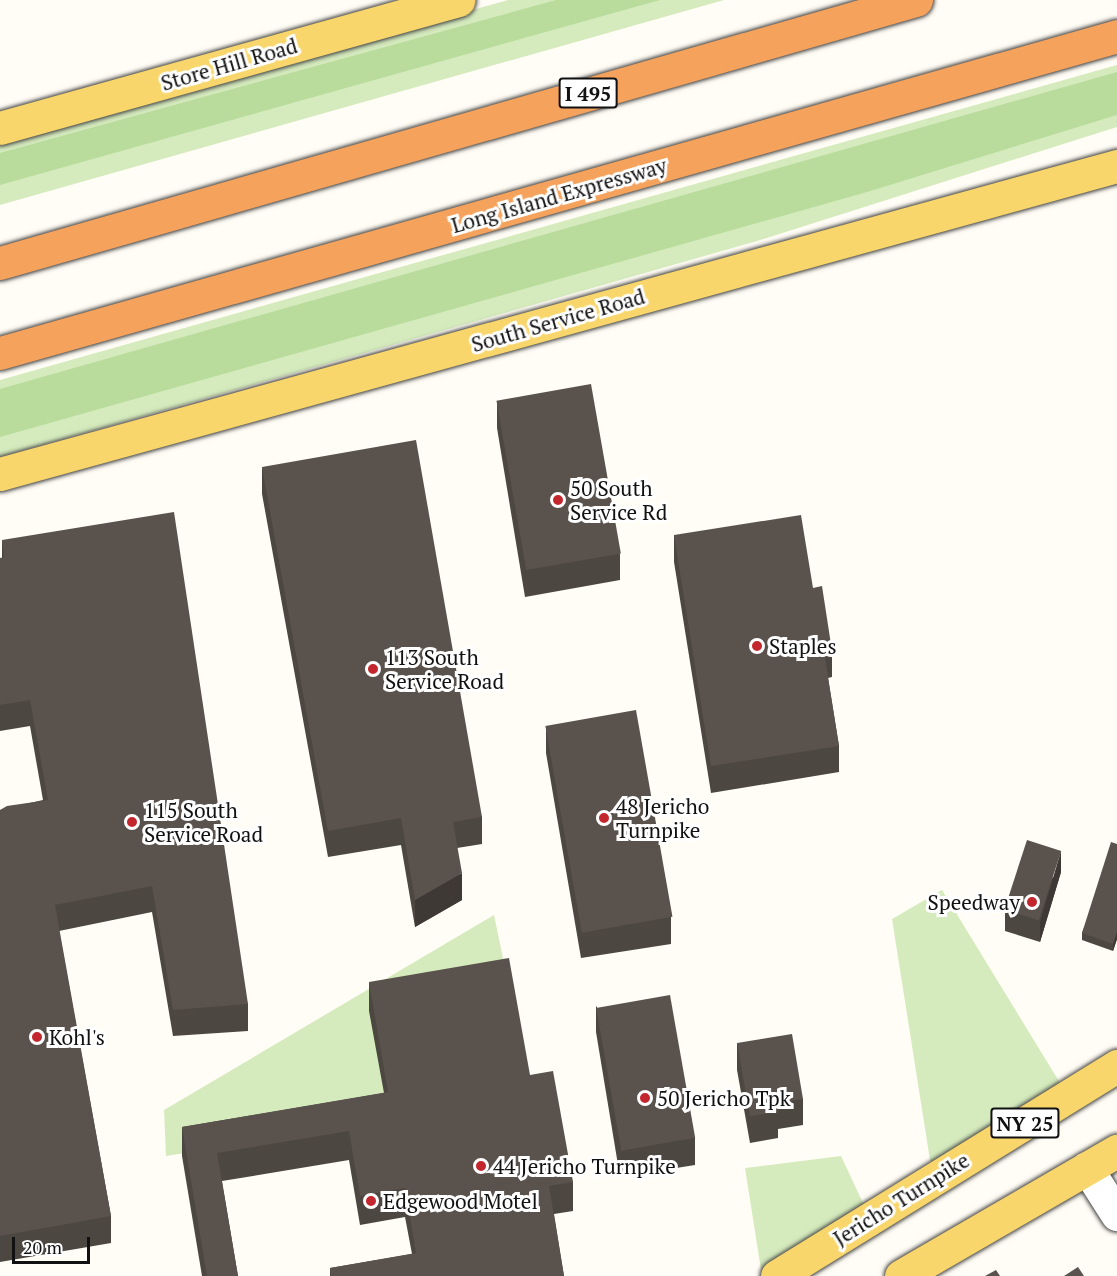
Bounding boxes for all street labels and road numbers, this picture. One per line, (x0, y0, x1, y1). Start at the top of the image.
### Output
street label: Store Hill Road (158, 33, 300, 95)
road number: I 495 (558, 76, 618, 110)
street label: Long Island Expressway (448, 152, 670, 238)
street label: South Service Road (468, 283, 648, 357)
road number: NY 25 (989, 1106, 1061, 1140)
street label: Jericho Turnpike (828, 1147, 974, 1251)

